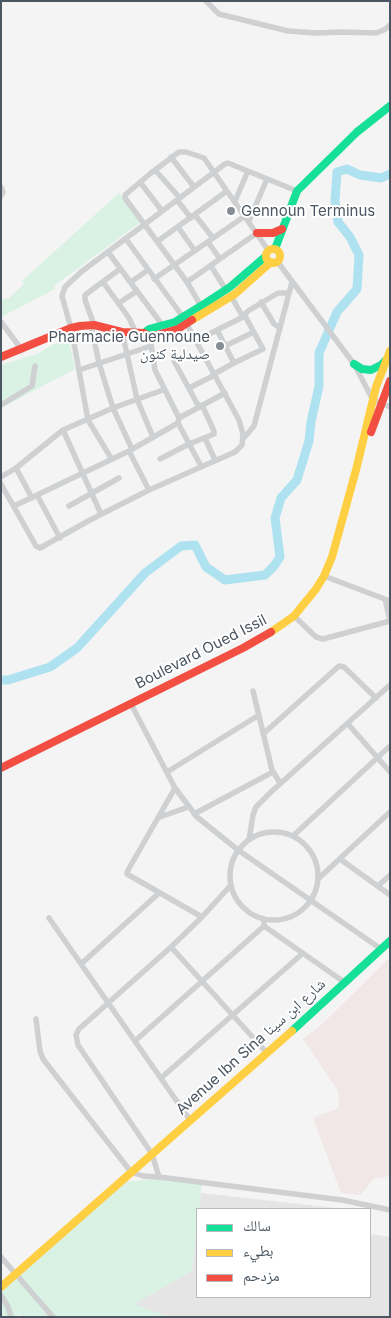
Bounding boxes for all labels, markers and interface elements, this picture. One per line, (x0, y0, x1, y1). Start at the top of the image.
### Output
place label: Gennoun Terminus (241, 202, 375, 220)
marker: Gennoun Terminus (225, 205, 237, 217)
place label: Pharmacie Guennoune صيدلية كنون (49, 328, 210, 363)
marker: Pharmacie Guennoune صيدلية كنون (214, 340, 226, 352)
street label: Boulevard Oued Issil (132, 611, 270, 693)
street label: Avenue Ibn Sina شارع ابن سينا (173, 975, 329, 1119)
legend (196, 1208, 371, 1298)
text: سالك (243, 1216, 271, 1235)
text: بطيء (243, 1241, 273, 1260)
text: مزدحم (243, 1266, 280, 1285)

